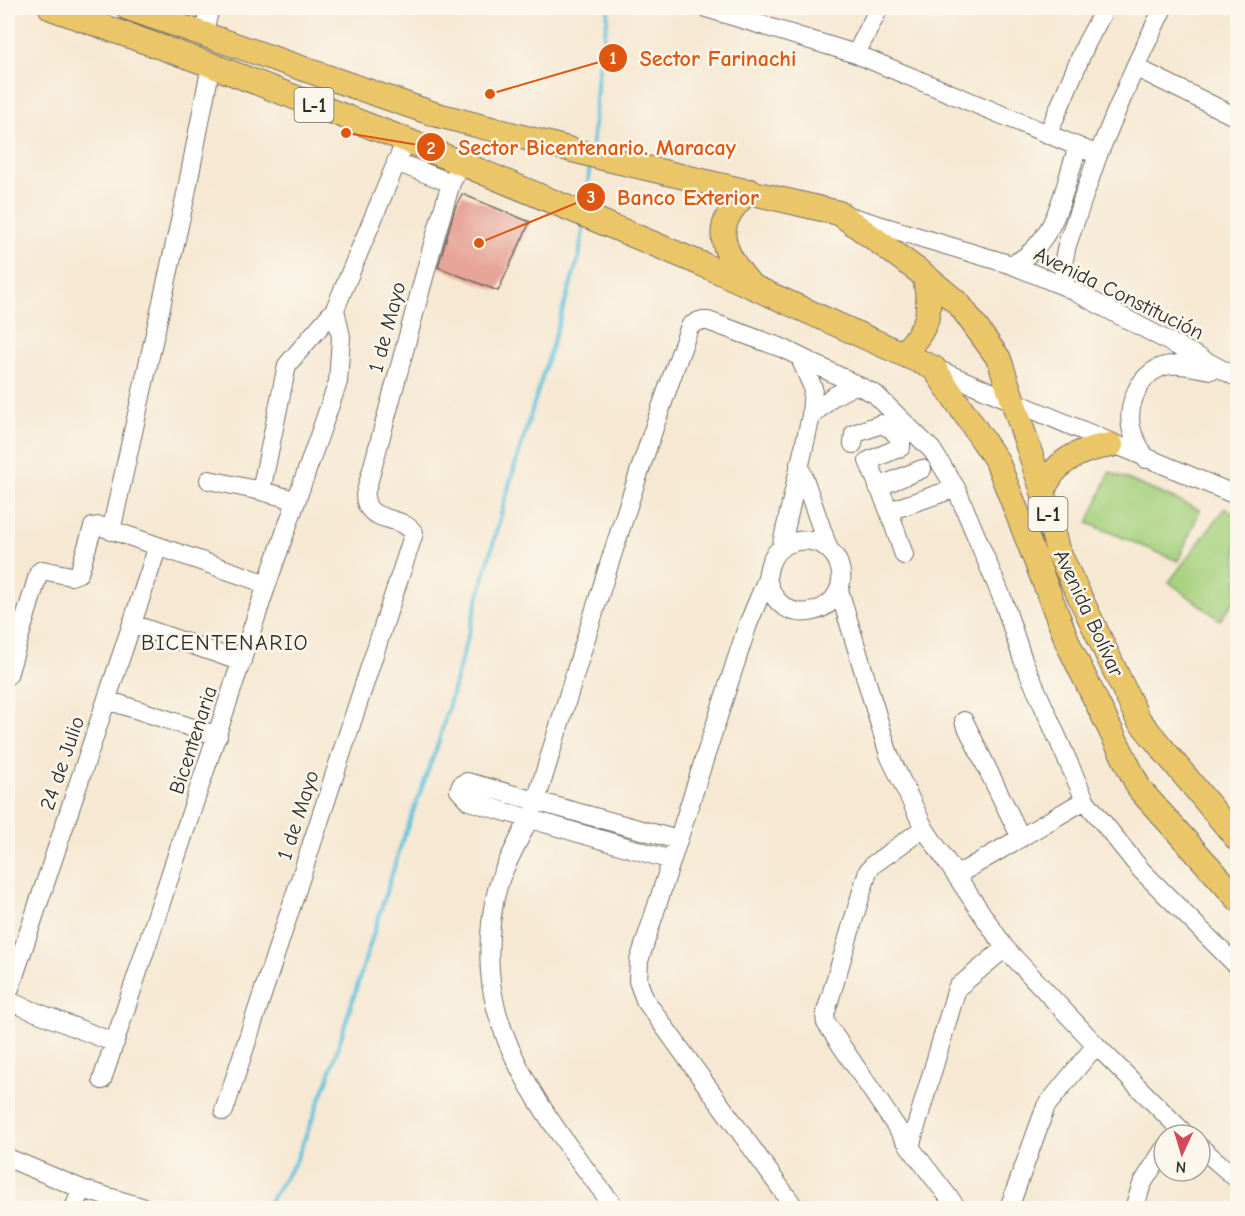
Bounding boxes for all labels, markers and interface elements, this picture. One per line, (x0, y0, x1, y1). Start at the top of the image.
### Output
callout: Sector Farinachi (598, 38, 808, 78)
text: Sector Farinachi (640, 46, 796, 72)
text: 1 (609, 48, 617, 69)
road number: L-1 (294, 88, 334, 122)
callout: Sector Bicentenario. Maracay (416, 127, 748, 167)
text: Sector Bicentenario. Maracay (458, 135, 737, 161)
text: 2 (427, 138, 436, 159)
callout: Banco Exterior (576, 177, 771, 217)
text: Banco Exterior (617, 185, 759, 211)
text: 3 (587, 187, 595, 208)
street label: Avenida Constitución (1030, 241, 1208, 345)
street label: 1 de Mayo (363, 279, 411, 375)
road number: L-1 (1028, 497, 1068, 531)
street label: Avenida Bolívar (1049, 546, 1129, 681)
district label: BICENTENARIO (141, 630, 309, 656)
street label: Bicentenaria (164, 683, 222, 797)
street label: 24 de Julio (35, 713, 89, 813)
street label: 1 de Mayo (272, 767, 324, 863)
north arrow (1152, 1123, 1212, 1183)
text: N (1175, 1158, 1187, 1176)

